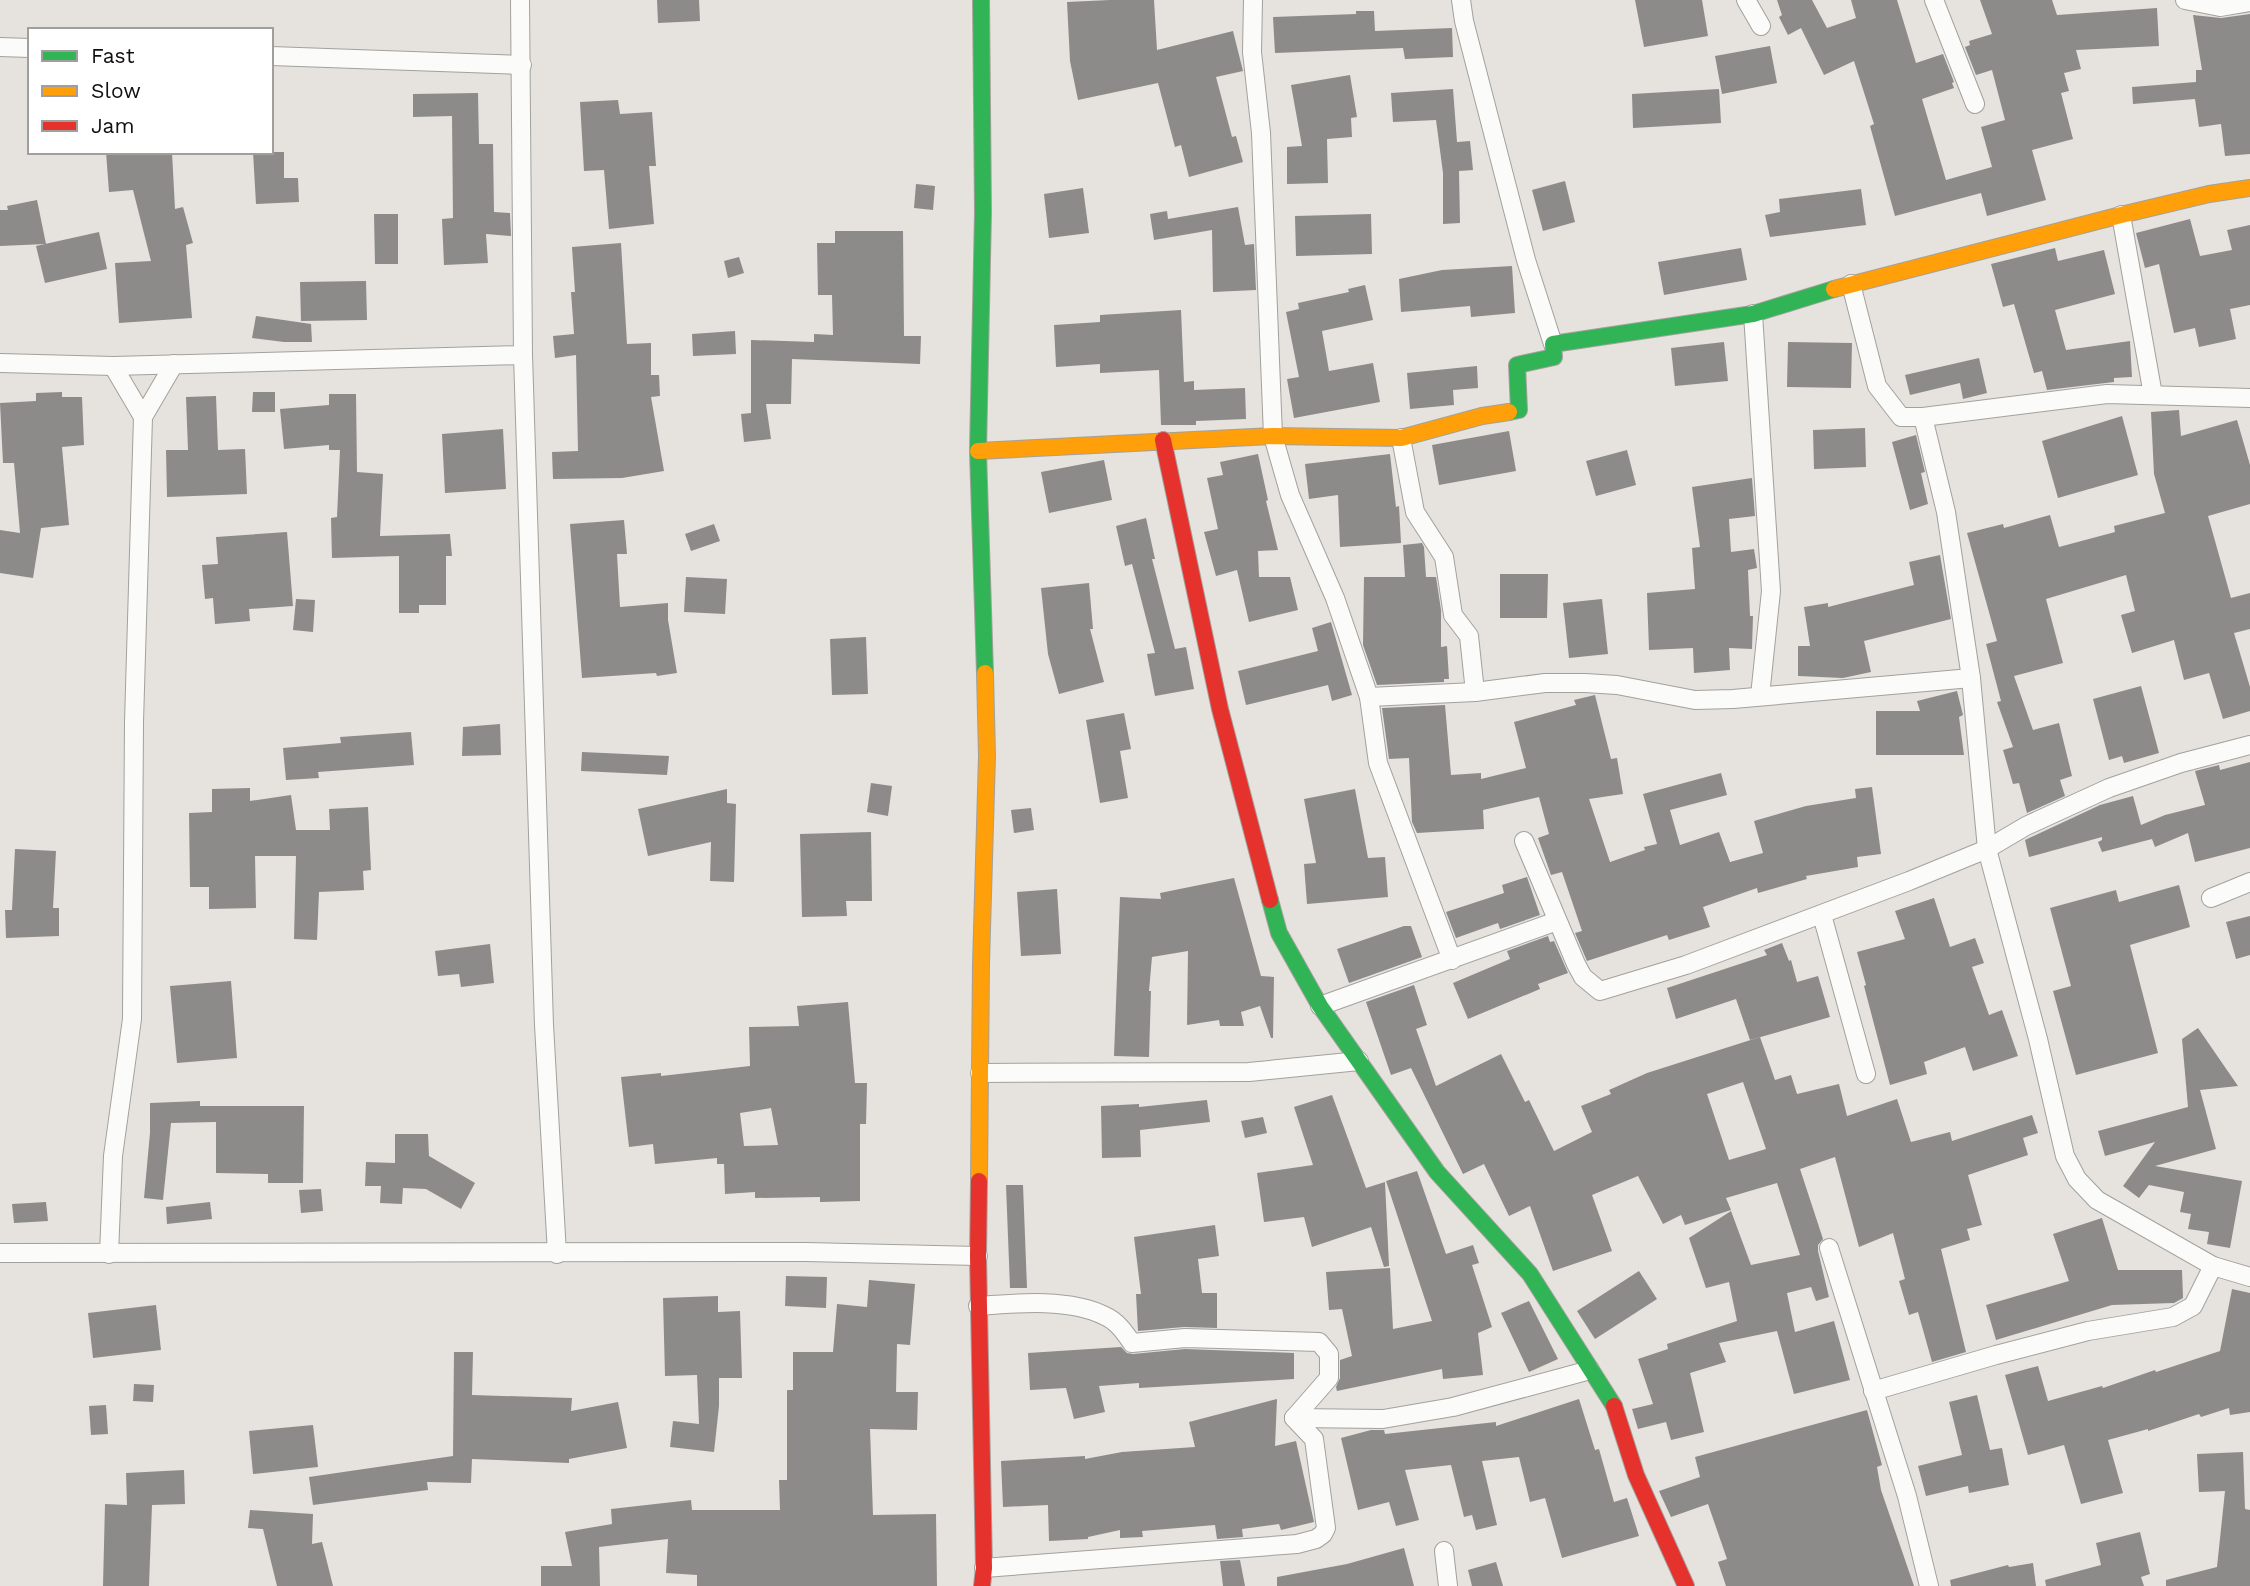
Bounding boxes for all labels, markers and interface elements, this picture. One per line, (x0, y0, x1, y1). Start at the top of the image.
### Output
legend (28, 28, 273, 154)
text: Fast (91, 43, 135, 68)
text: Slow (91, 78, 141, 103)
text: Jam (91, 113, 134, 138)

